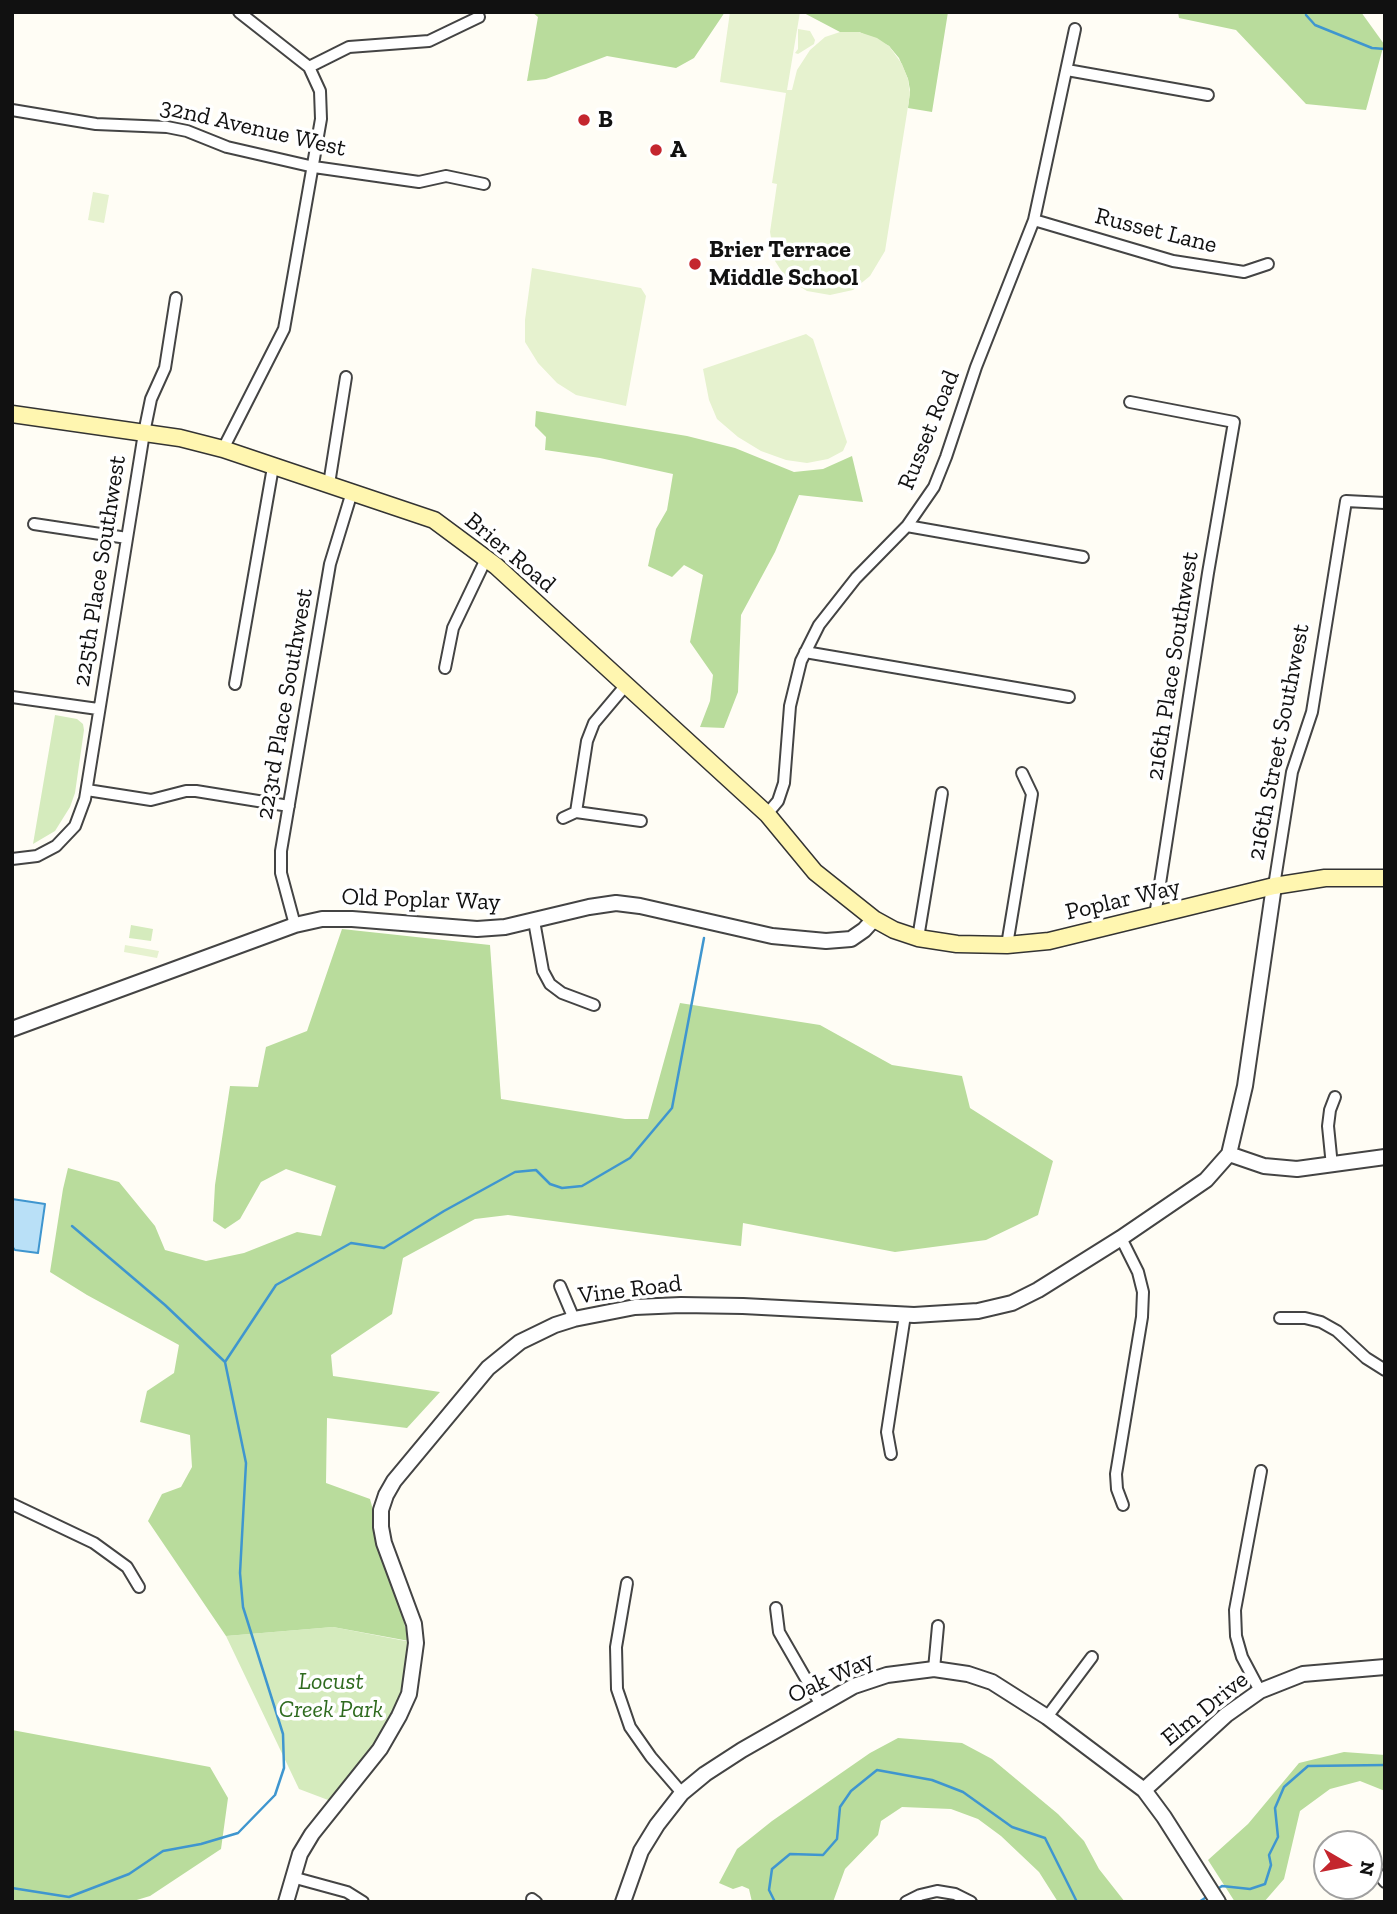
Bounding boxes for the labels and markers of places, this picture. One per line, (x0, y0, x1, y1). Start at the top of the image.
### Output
place label: B (598, 106, 613, 134)
marker: B (576, 112, 592, 128)
place label: A (670, 136, 686, 164)
marker: A (648, 142, 664, 158)
place label: Brier Terrace Middle School (709, 236, 858, 292)
marker: Brier Terrace Middle School (687, 256, 703, 272)

